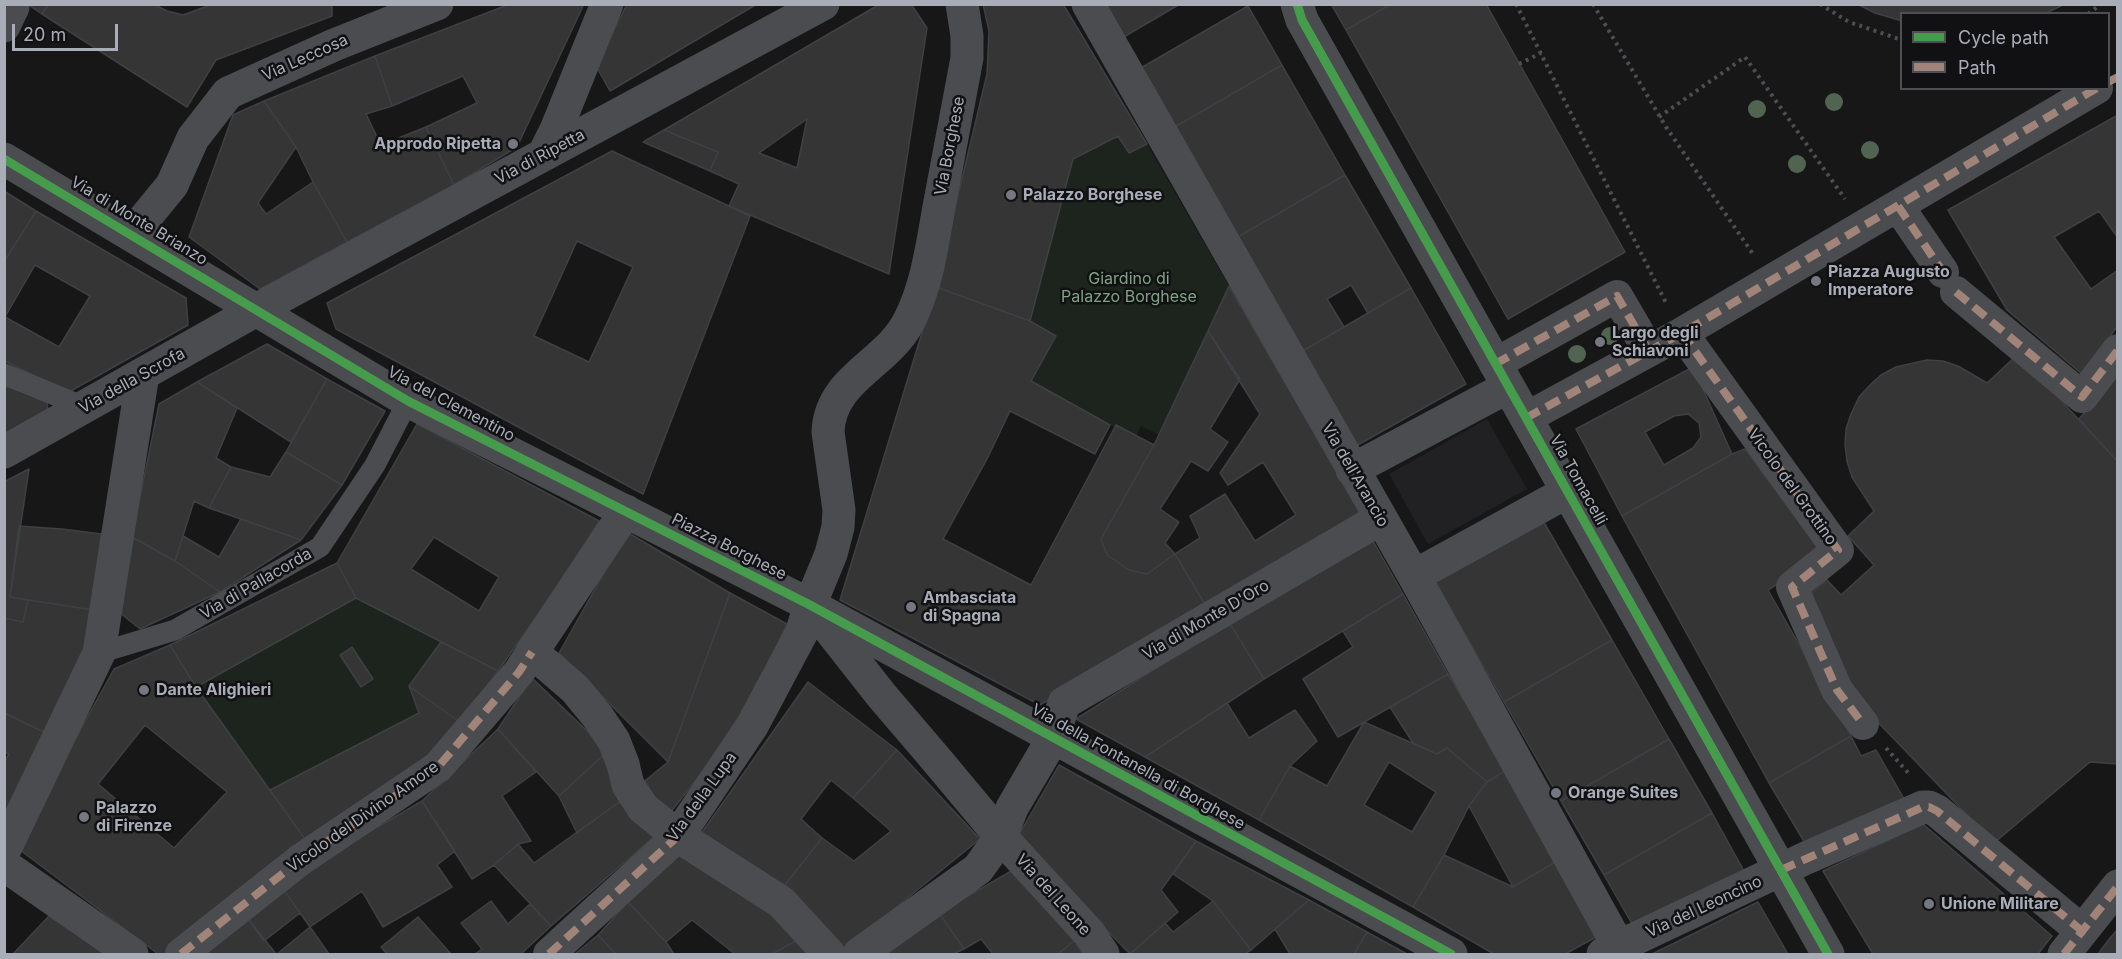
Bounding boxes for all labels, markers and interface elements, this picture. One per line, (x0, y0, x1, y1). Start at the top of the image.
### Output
scale bar (15, 12, 122, 50)
legend (1900, 12, 2110, 90)
text: 20 m (23, 24, 66, 45)
text: Cycle path (1958, 27, 2049, 48)
street label: Via Leccosa (259, 31, 351, 85)
text: Path (1958, 57, 1996, 78)
street label: Via Borghese (931, 95, 969, 197)
street label: Via di Ripetta (492, 125, 588, 189)
place label: Approdo Ripetta (374, 134, 501, 154)
marker: Approdo Ripetta (506, 137, 520, 151)
street label: Via di Monte Brianzo (67, 173, 211, 269)
place label: Palazzo Borghese (1023, 185, 1162, 205)
marker: Palazzo Borghese (1004, 188, 1018, 202)
place label: Piazza Augusto Imperatore (1828, 262, 1950, 300)
park label: Giardino di Palazzo Borghese (1061, 269, 1197, 307)
marker: Piazza Augusto Imperatore (1809, 274, 1823, 288)
place label: Largo degli Schiavoni (1612, 323, 1699, 361)
marker: Largo degli Schiavoni (1593, 335, 1607, 349)
street label: Via della Scrofa (76, 344, 188, 418)
street label: Via del Clementino (384, 362, 518, 446)
street label: Via dell'Arancio (1317, 420, 1393, 530)
street label: Vicolo del Grottino (1743, 425, 1841, 549)
street label: Via Tomacelli (1545, 432, 1611, 528)
street label: Piazza Borghese (668, 510, 790, 584)
street label: Via di Pallacorda (197, 544, 315, 624)
street label: Via di Monte D'Oro (1139, 576, 1273, 664)
place label: Ambasciata di Spagna (923, 588, 1016, 626)
marker: Ambasciata di Spagna (904, 600, 918, 614)
place label: Dante Alighieri (156, 680, 271, 700)
marker: Dante Alighieri (137, 683, 151, 697)
street label: Via della Fontanella di Borghese (1028, 700, 1248, 834)
street label: Via della Lupa (663, 748, 741, 846)
street label: Vicolo del Divino Amore (283, 757, 443, 877)
place label: Orange Suites (1568, 783, 1678, 803)
marker: Orange Suites (1549, 786, 1563, 800)
place label: Palazzo di Firenze (96, 798, 172, 836)
marker: Palazzo di Firenze (77, 810, 91, 824)
street label: Via del Leone (1012, 850, 1094, 940)
street label: Via del Leoncino (1643, 872, 1765, 942)
place label: Unione Militare (1941, 894, 2059, 914)
marker: Unione Militare (1922, 897, 1936, 911)

